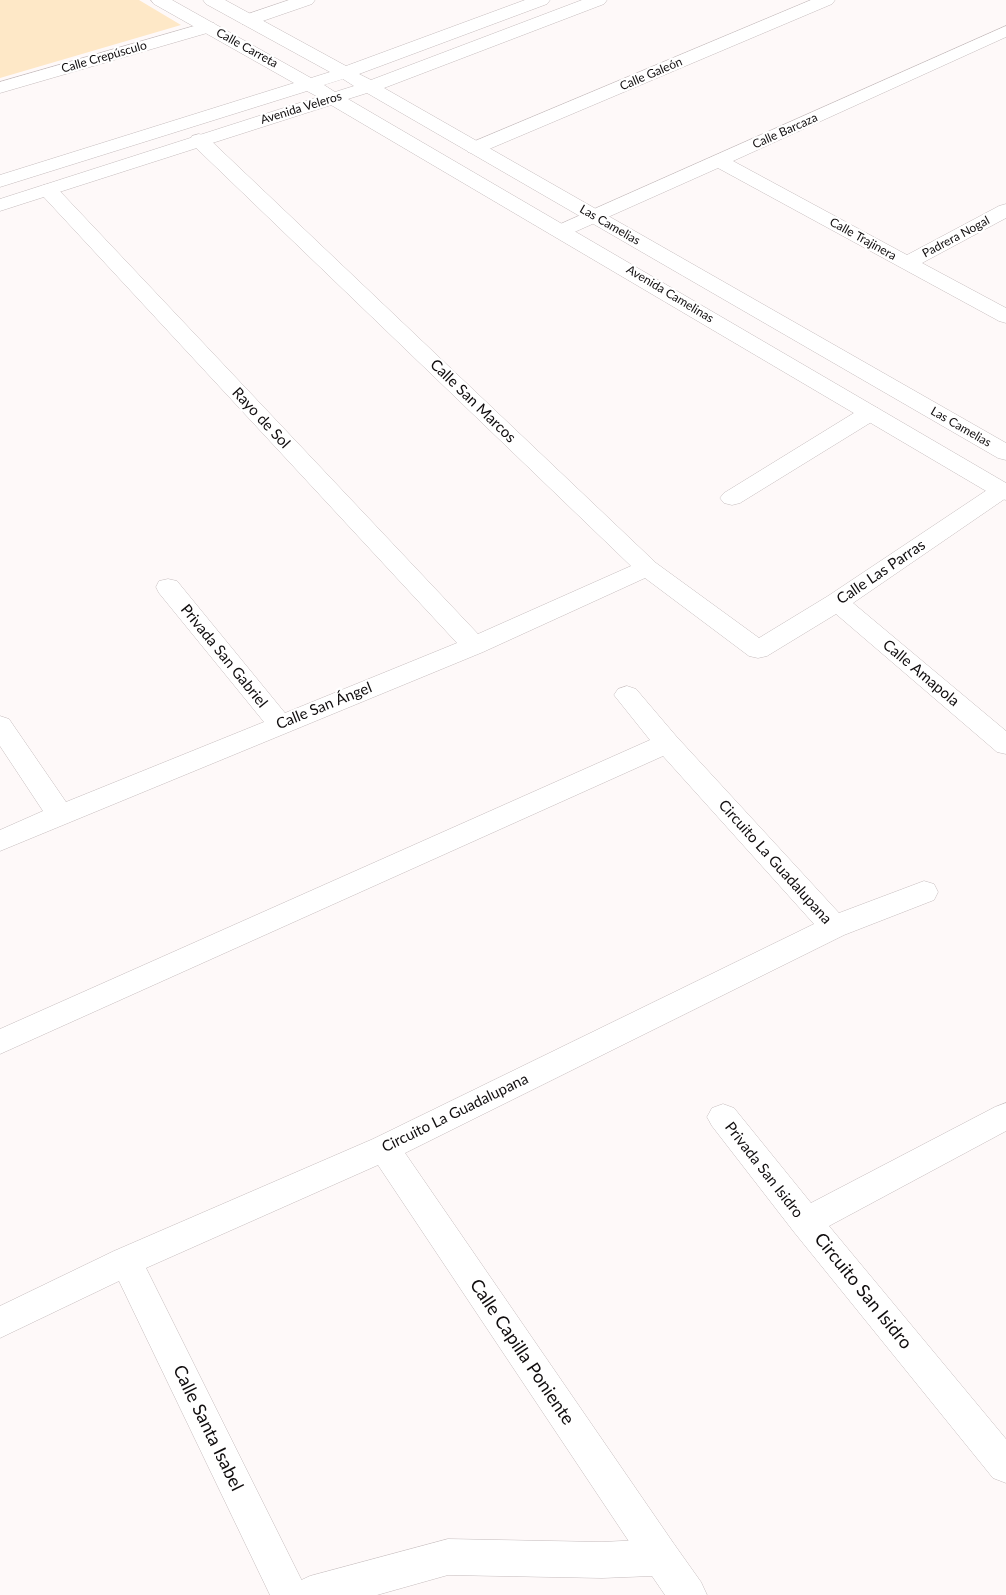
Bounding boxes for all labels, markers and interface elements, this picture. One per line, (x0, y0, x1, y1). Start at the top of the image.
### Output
street label: Calle Carreta (214, 25, 280, 71)
street label: Calle Crepúsculo (60, 38, 148, 76)
street label: Calle Galeón (618, 54, 684, 94)
street label: Avenida Veleros (259, 89, 343, 127)
street label: Calle Barcaza (750, 110, 820, 152)
street label: Las Camelias (577, 202, 643, 248)
street label: Padrera Nogal (920, 213, 992, 261)
street label: Calle Trajinera (827, 215, 899, 263)
street label: Avenida Camelinas (624, 262, 716, 326)
street label: Calle San Marcos (426, 356, 520, 446)
street label: Rayo de Sol (228, 384, 294, 452)
street label: Las Camelias (928, 404, 994, 450)
street label: Calle Las Parras (833, 536, 929, 608)
street label: Privada San Gabriel (177, 601, 271, 711)
street label: Calle Amapola (879, 636, 963, 710)
street label: Calle San Ángel (274, 679, 374, 733)
street label: Circuito La Guadalupana (715, 796, 835, 928)
street label: Circuito La Guadalupana (379, 1070, 531, 1156)
street label: Privada San Isidro (721, 1119, 807, 1221)
street label: Circuito San Isidro (810, 1229, 916, 1353)
street label: Calle Capilla Poniente (465, 1275, 579, 1429)
street label: Calle Santa Isabel (168, 1362, 248, 1494)

